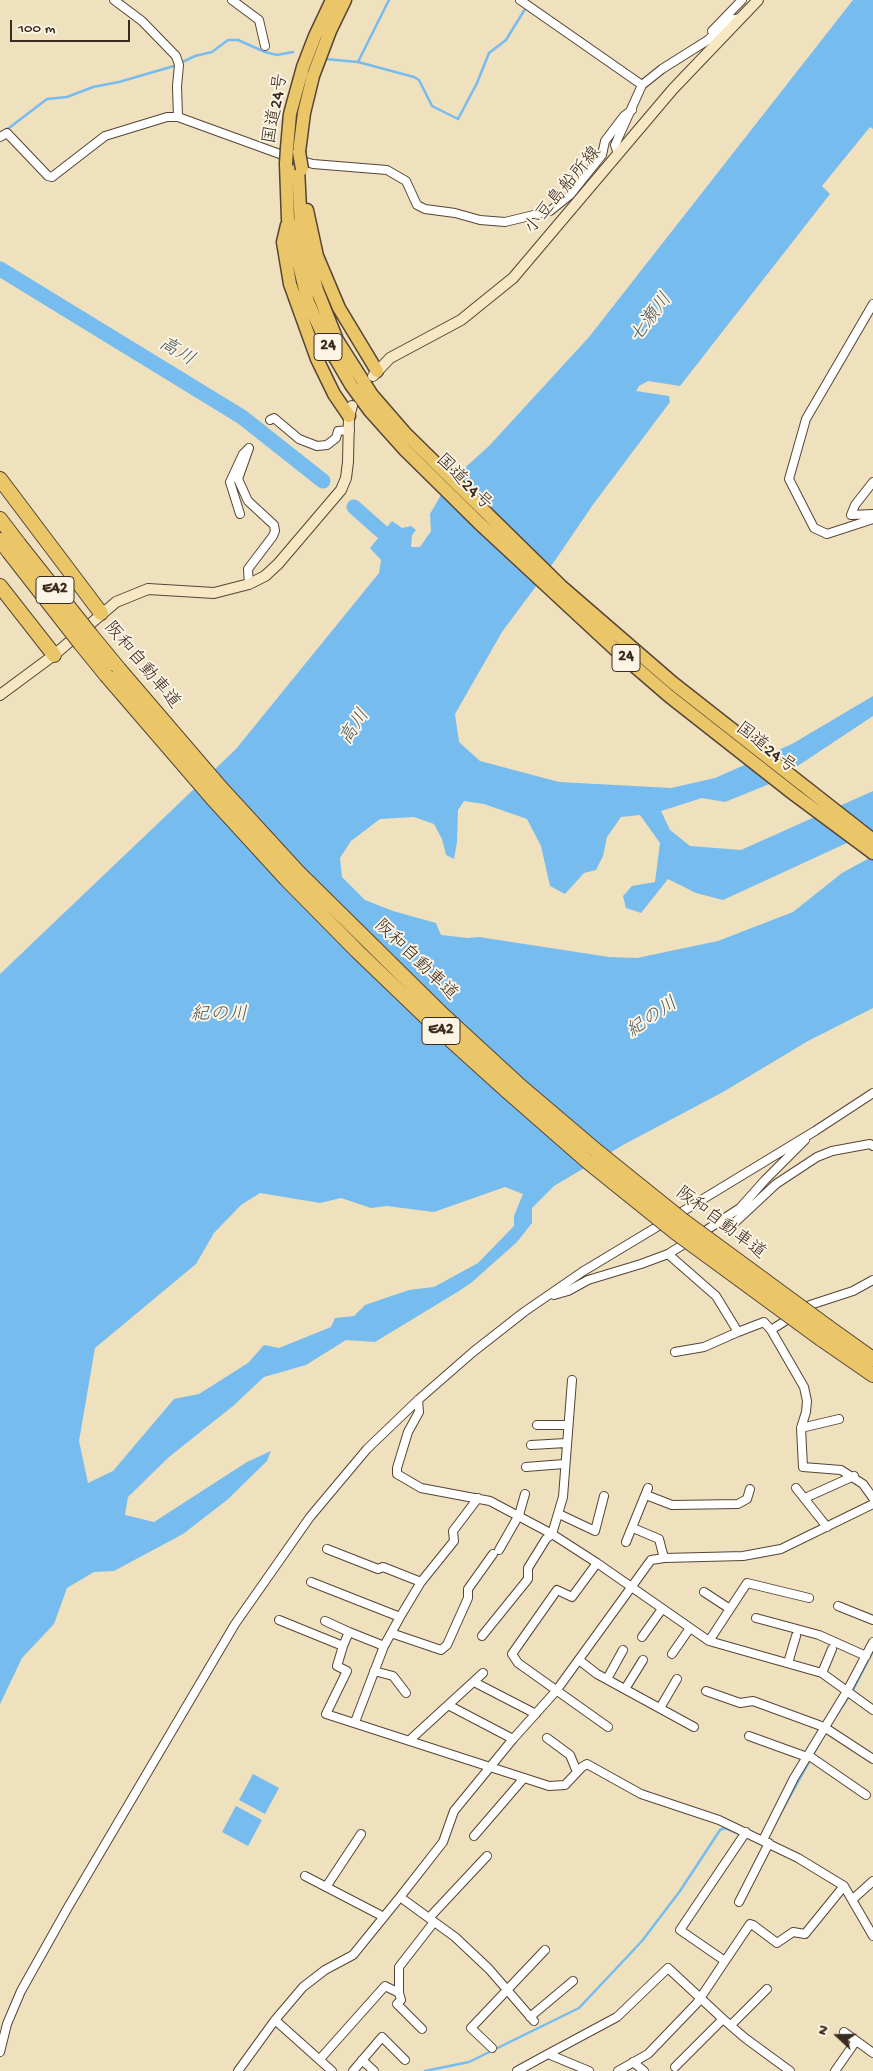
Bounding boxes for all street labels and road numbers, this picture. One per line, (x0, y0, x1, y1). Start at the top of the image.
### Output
street label: 国道24号 (260, 72, 294, 146)
street label: 小豆島船所線 (521, 143, 607, 239)
road number: 24 (314, 334, 342, 361)
street label: 国道24号 (430, 450, 496, 516)
road number: E42 (36, 576, 74, 604)
street label: 阪和自動車道 (98, 618, 184, 714)
road number: 24 (612, 644, 640, 671)
street label: 国道24号 (730, 719, 800, 779)
street label: 阪和自動車道 (369, 916, 461, 1006)
road number: E42 (422, 1018, 460, 1044)
street label: 阪和自動車道 (670, 1183, 770, 1265)

